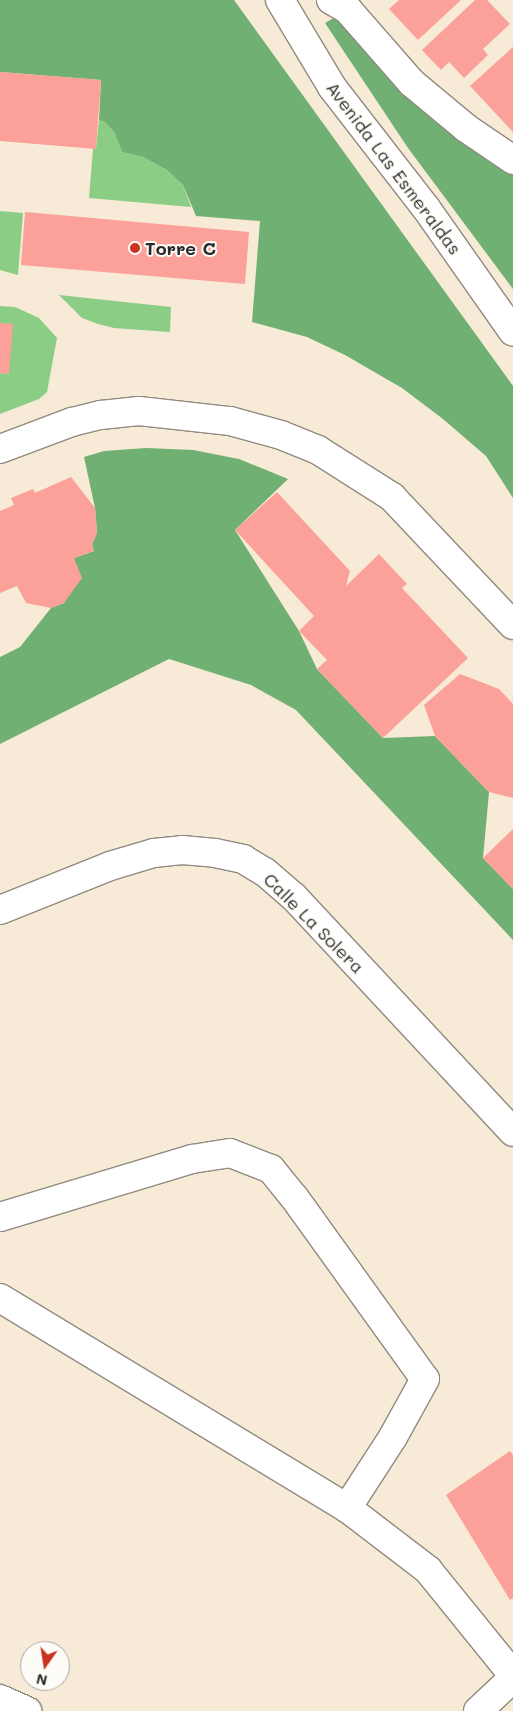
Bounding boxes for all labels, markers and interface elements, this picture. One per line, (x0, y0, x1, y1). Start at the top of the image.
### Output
street label: Avenida Las Esmeraldas (322, 77, 466, 259)
place label: Torre C (145, 237, 216, 259)
marker: Torre C (129, 242, 141, 254)
street label: Calle La Solera (259, 868, 369, 978)
north arrow (20, 1641, 70, 1691)
text: N (34, 1670, 49, 1691)

